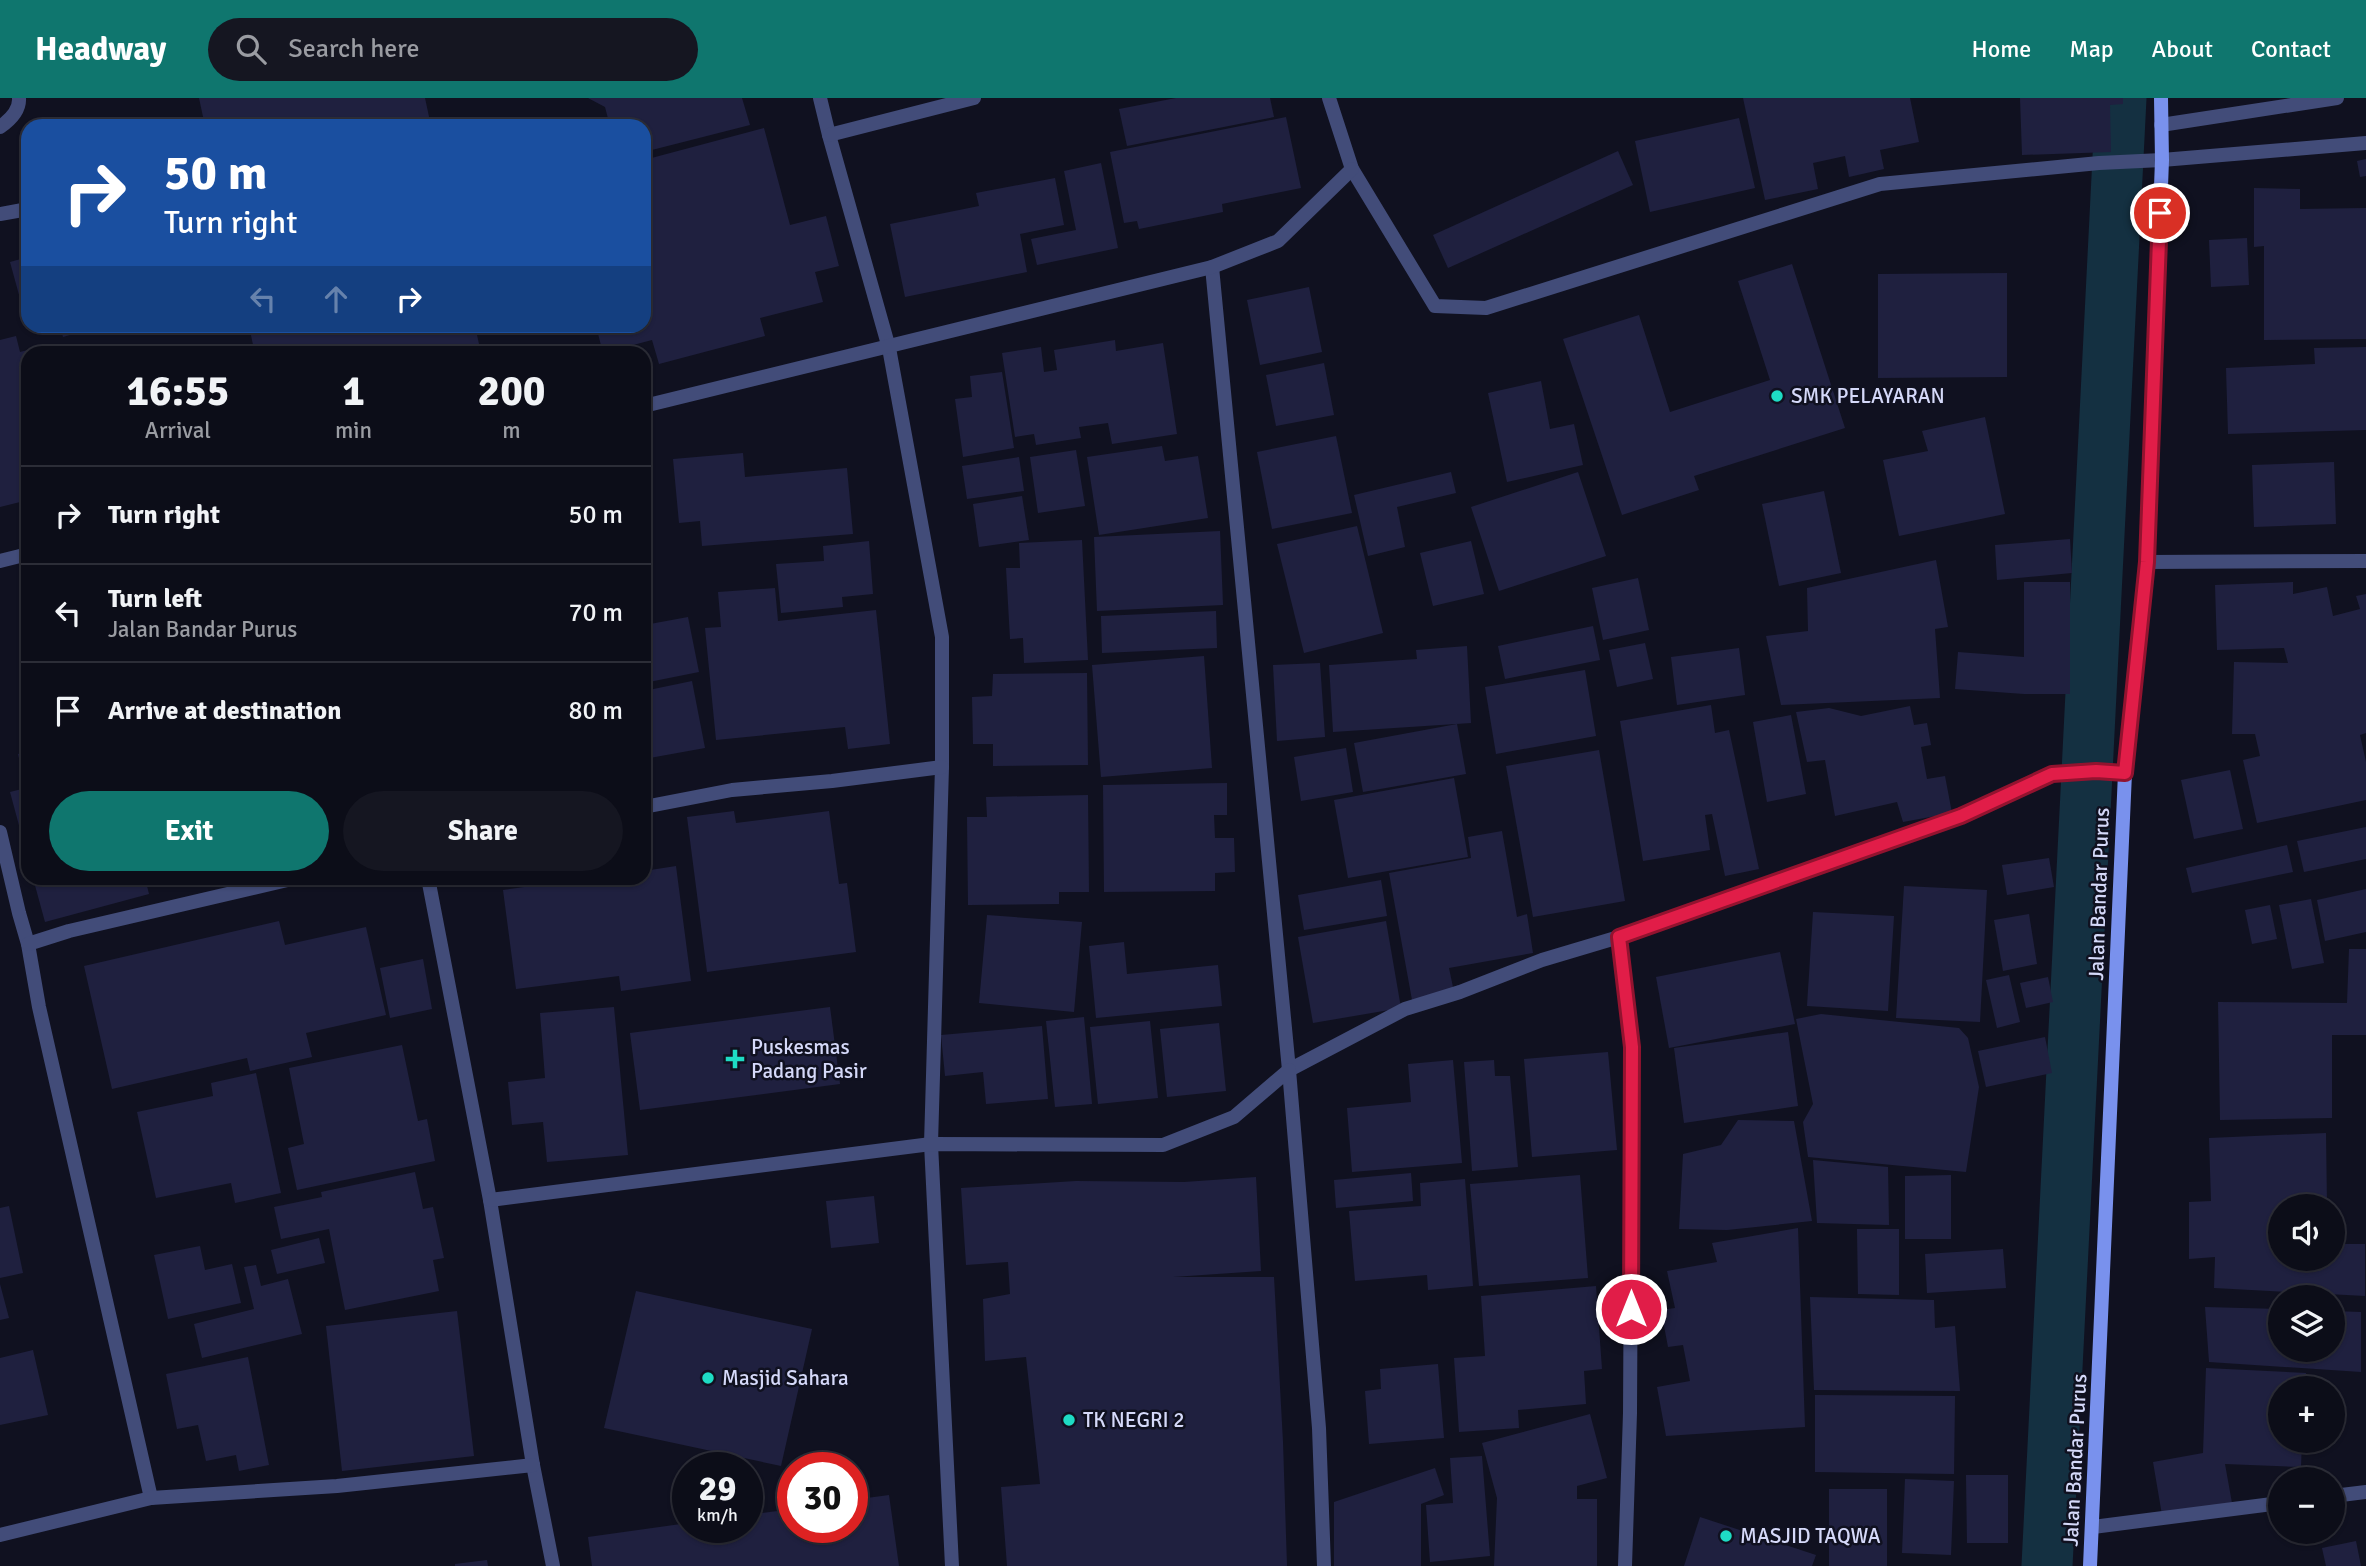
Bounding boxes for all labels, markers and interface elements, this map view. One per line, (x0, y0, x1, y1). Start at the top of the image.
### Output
search box (208, 18, 698, 81)
text: Headway (35, 29, 166, 70)
icon: search (232, 30, 270, 68)
text: Search here (288, 33, 419, 65)
text: Home (1971, 34, 2031, 64)
text: Map (2069, 34, 2114, 64)
text: About (2152, 34, 2213, 64)
text: Contact (2251, 34, 2331, 64)
text: 50 m (164, 143, 267, 203)
icon: right (49, 147, 140, 238)
pin (2130, 183, 2190, 243)
icon: arrive (2141, 194, 2179, 232)
text: Turn right (164, 203, 297, 242)
icon: left (244, 280, 282, 318)
icon: ahead (317, 280, 355, 318)
icon: right (390, 280, 428, 318)
text: 16:55 (126, 366, 230, 417)
text: 1 (342, 366, 365, 417)
text: 200 (477, 366, 546, 417)
place label: SMK PELAYARAN (1791, 383, 1945, 409)
marker: SMK PELAYARAN (1769, 388, 1785, 404)
text: Arrival (145, 416, 211, 445)
text: min (335, 416, 372, 445)
text: m (502, 416, 521, 445)
icon: right (49, 496, 87, 534)
text: Turn right (108, 499, 220, 531)
text: 50 m (568, 499, 623, 531)
text: Turn left (108, 583, 202, 615)
icon: left (49, 594, 87, 632)
text: 70 m (568, 597, 623, 629)
text: Jalan Bandar Purus (108, 615, 297, 644)
icon: arrive (49, 692, 87, 730)
text: Arrive at destination (108, 695, 341, 727)
text: 80 m (568, 695, 623, 727)
button: Exit (49, 791, 329, 871)
button: Share (343, 791, 623, 871)
street label: Jalan Bandar Purus (2083, 807, 2115, 981)
place label: Puskesmas Padang Pasir (751, 1034, 867, 1084)
marker: Puskesmas Padang Pasir (725, 1049, 745, 1069)
map controls (2268, 1194, 2345, 1544)
button: sound (2268, 1194, 2345, 1271)
position arrow (1594, 1272, 1668, 1346)
button: layers (2268, 1285, 2345, 1362)
place label: Masjid Sahara (722, 1365, 849, 1391)
marker: Masjid Sahara (700, 1370, 716, 1386)
street label: Jalan Bandar Purus (2057, 1373, 2093, 1547)
button: + (2268, 1376, 2345, 1453)
place label: TK NEGRI 2 (1083, 1407, 1185, 1433)
marker: TK NEGRI 2 (1061, 1412, 1077, 1428)
speed limit sign: 30 (777, 1452, 868, 1543)
text: 29 (699, 1467, 736, 1510)
button: − (2268, 1467, 2345, 1544)
text: km/h (697, 1504, 738, 1526)
place label: MASJID TAQWA (1740, 1523, 1881, 1549)
marker: MASJID TAQWA (1718, 1528, 1734, 1544)

